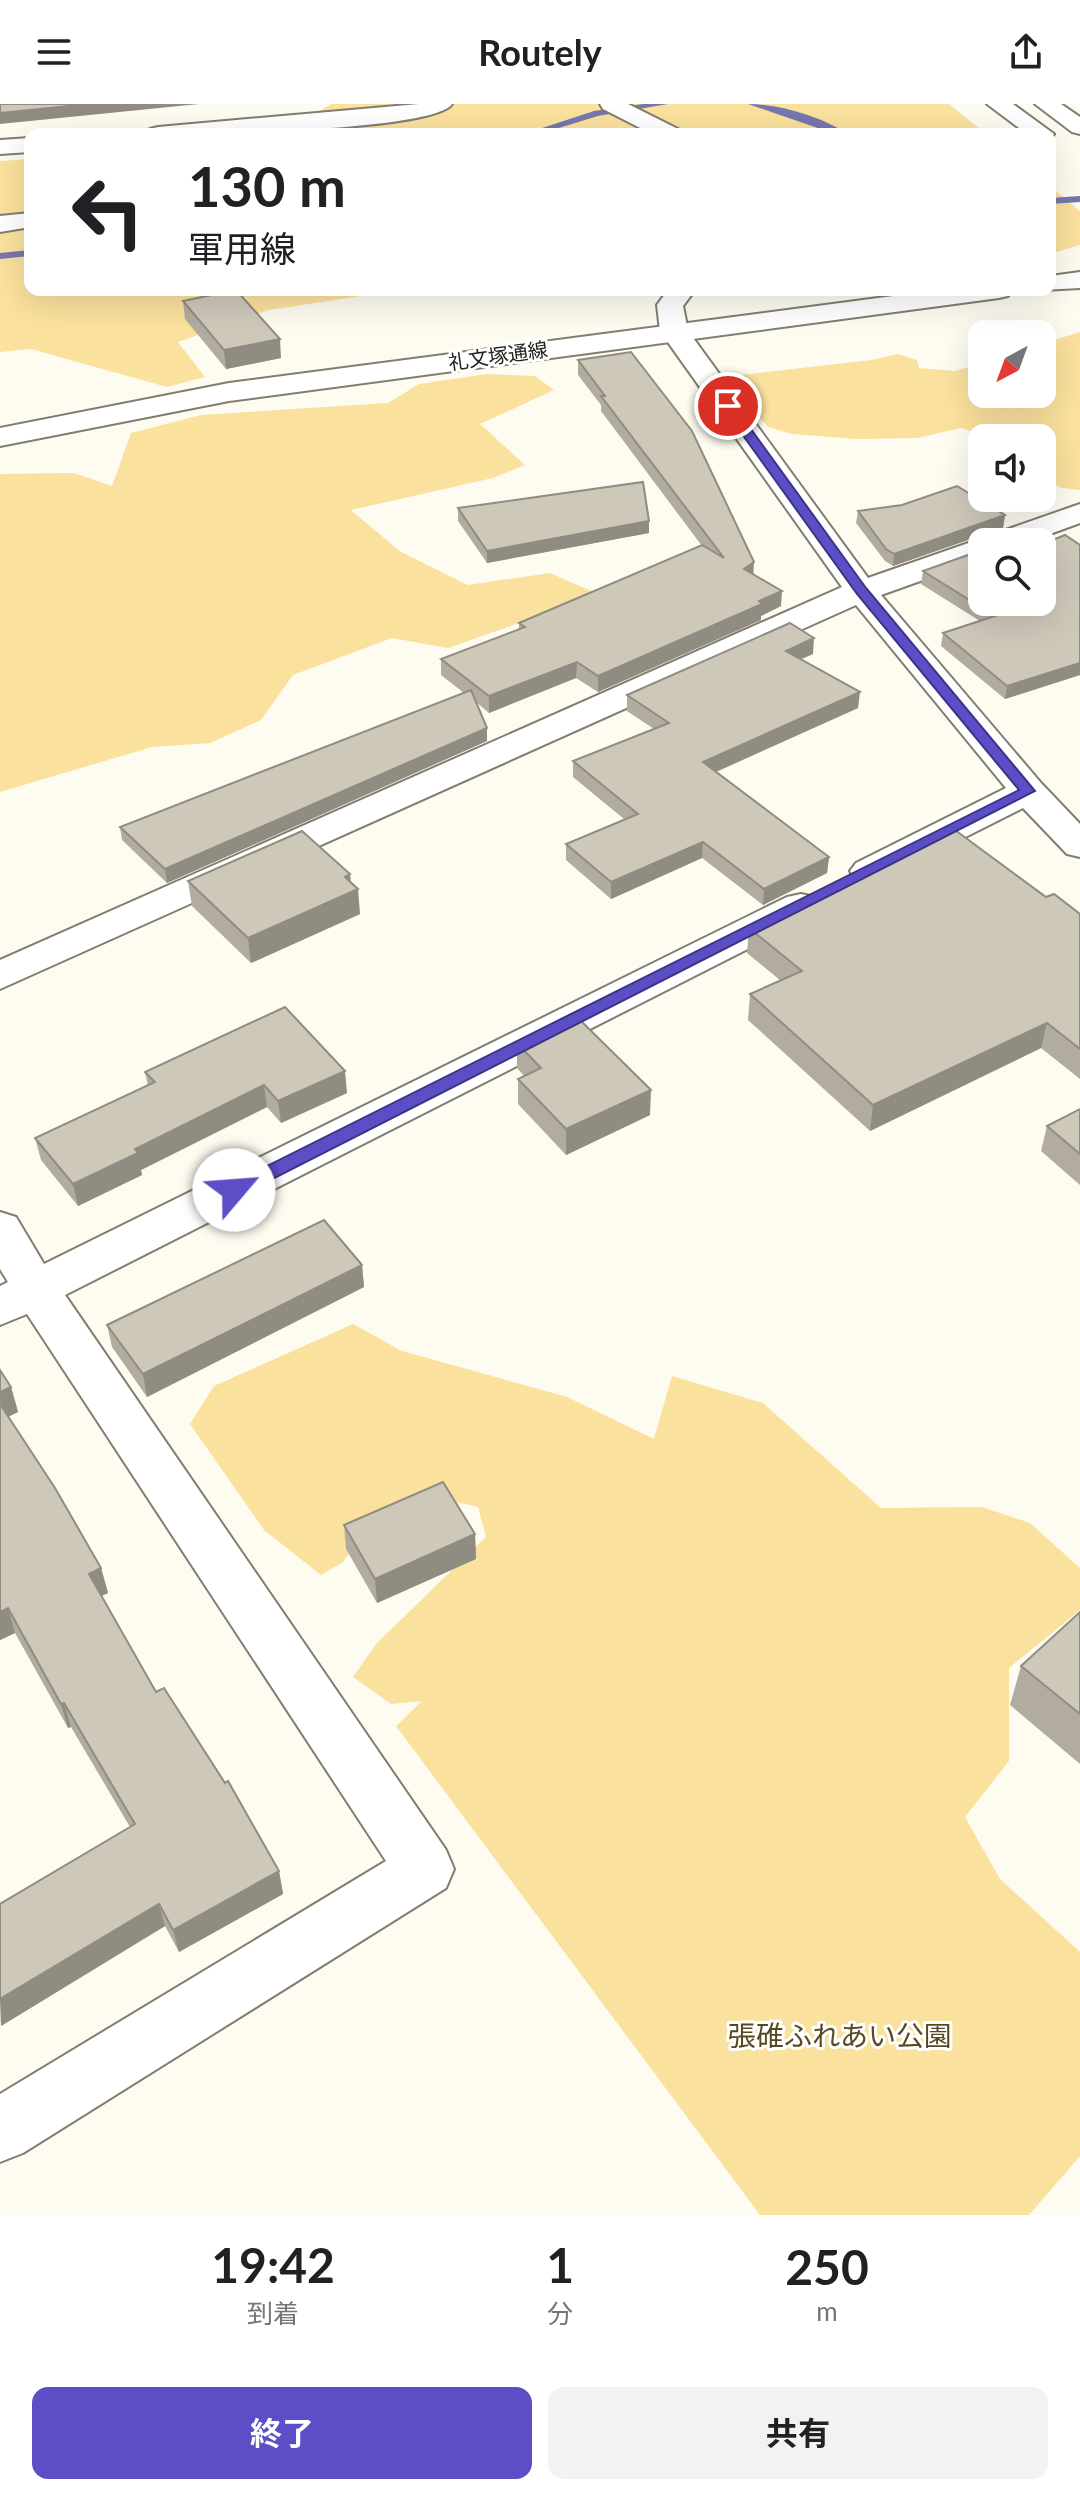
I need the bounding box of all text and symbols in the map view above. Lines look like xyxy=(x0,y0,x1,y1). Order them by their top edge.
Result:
icon: menu xyxy=(32,30,76,74)
text: Routely xyxy=(478,30,602,74)
icon: share xyxy=(1004,30,1048,74)
text: 130 m xyxy=(188,152,346,219)
icon: left xyxy=(56,160,160,264)
text: 軍用線 xyxy=(188,226,296,270)
north arrow xyxy=(968,320,1056,408)
map controls xyxy=(968,320,1056,616)
street label: 礼文塚通線 xyxy=(447,336,549,374)
pin xyxy=(694,372,762,440)
icon: arrive xyxy=(706,384,750,428)
button: sound xyxy=(968,424,1056,512)
button: search xyxy=(968,528,1056,616)
position arrow xyxy=(192,1148,276,1232)
park label: 張碓ふれあい公園 xyxy=(728,2018,952,2052)
text: 19:42 xyxy=(211,2236,335,2293)
text: 1 xyxy=(546,2236,574,2293)
text: 250 xyxy=(785,2238,869,2295)
text: m xyxy=(816,2295,838,2327)
text: 到着 xyxy=(247,2297,299,2329)
text: 分 xyxy=(547,2297,573,2329)
button: 終了 xyxy=(32,2387,532,2479)
button: 共有 xyxy=(548,2387,1048,2479)

